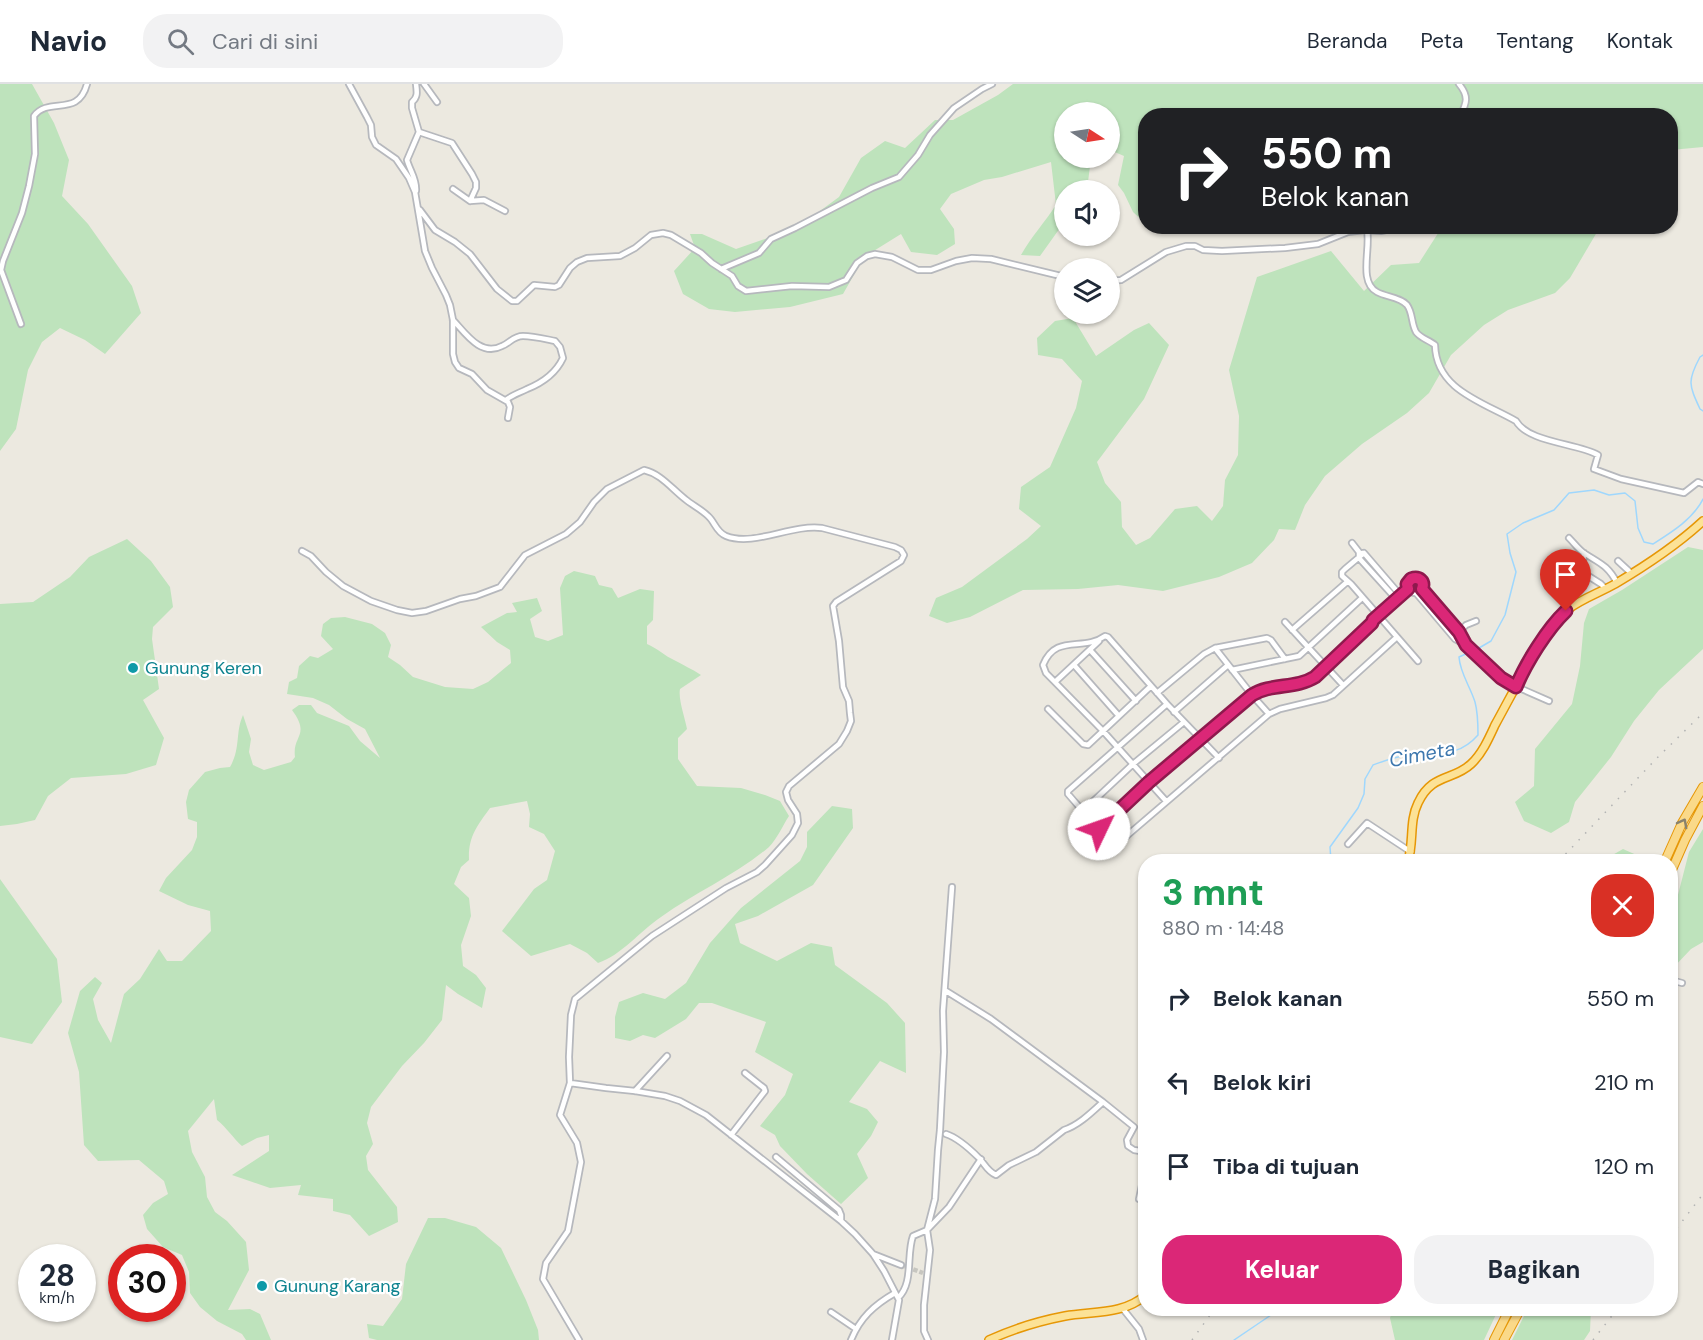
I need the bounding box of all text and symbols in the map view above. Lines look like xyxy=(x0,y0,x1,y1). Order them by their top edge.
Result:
search box xyxy=(143,14,563,68)
text: Navio xyxy=(30,23,107,60)
icon: search xyxy=(164,25,197,58)
text: Cari di sini xyxy=(212,27,318,56)
text: Beranda xyxy=(1307,27,1388,55)
text: Peta xyxy=(1421,27,1463,55)
text: Tentang xyxy=(1496,27,1574,55)
text: Kontak xyxy=(1607,27,1673,55)
north arrow xyxy=(1054,102,1120,168)
map controls xyxy=(1054,102,1120,324)
text: 550 m xyxy=(1261,126,1392,181)
icon: right xyxy=(1162,132,1240,210)
text: Belok kanan xyxy=(1261,179,1409,214)
button: sound xyxy=(1054,180,1120,246)
button: layers xyxy=(1054,258,1120,324)
pin xyxy=(1540,549,1591,611)
icon: arrive xyxy=(1549,558,1582,591)
place label: Gunung Keren xyxy=(145,656,262,680)
marker: Gunung Keren xyxy=(126,661,140,675)
water label: Cimeta xyxy=(1387,735,1457,773)
position arrow xyxy=(1067,797,1131,861)
one-way arrow xyxy=(1675,819,1687,830)
text: 3 mnt xyxy=(1162,869,1264,916)
button: close xyxy=(1591,874,1654,937)
text: 880 m · 14:48 xyxy=(1162,915,1284,941)
icon: right xyxy=(1162,982,1195,1015)
text: Belok kanan xyxy=(1213,984,1343,1013)
text: 550 m xyxy=(1587,984,1654,1013)
icon: left xyxy=(1162,1066,1195,1099)
text: Belok kiri xyxy=(1213,1068,1311,1097)
text: 210 m xyxy=(1594,1068,1654,1097)
icon: arrive xyxy=(1162,1150,1195,1183)
text: Tiba di tujuan xyxy=(1213,1152,1359,1181)
text: 120 m xyxy=(1594,1152,1654,1181)
button: Keluar xyxy=(1162,1235,1402,1304)
button: Bagikan xyxy=(1414,1235,1654,1304)
speed limit sign: 30 xyxy=(108,1244,186,1322)
text: 28 xyxy=(39,1256,75,1295)
place label: Gunung Karang xyxy=(274,1274,401,1298)
marker: Gunung Karang xyxy=(255,1279,269,1293)
text: km/h xyxy=(39,1288,75,1308)

